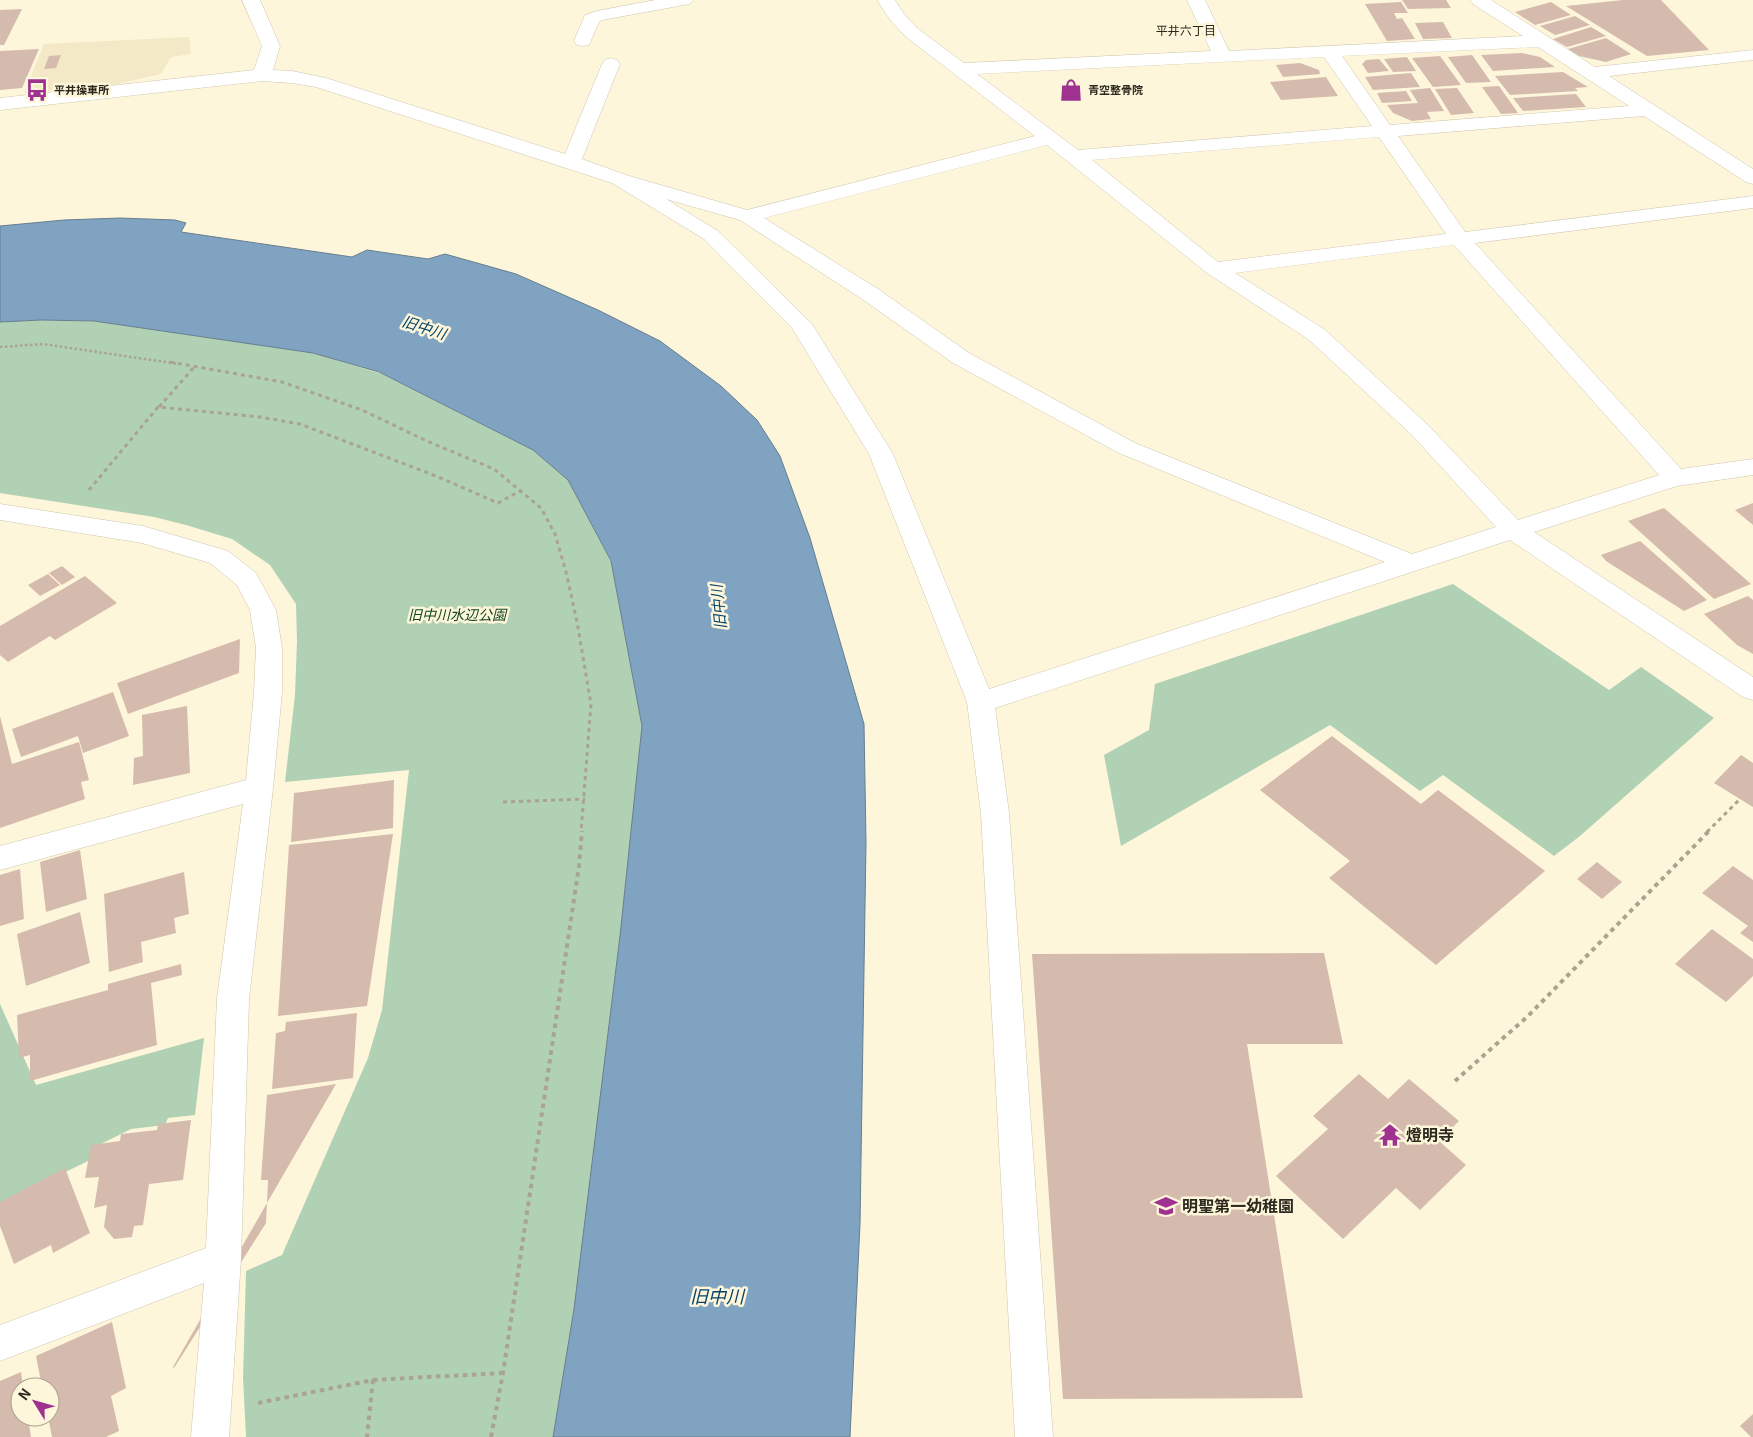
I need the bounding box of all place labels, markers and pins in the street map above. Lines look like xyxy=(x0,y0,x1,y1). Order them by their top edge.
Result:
bus stop icon: 平井操車所 xyxy=(24,77,50,103)
shop icon: 青空整骨院 xyxy=(1058,77,1084,103)
place label: 平井操車所 xyxy=(54,81,109,97)
place label: 青空整骨院 xyxy=(1088,81,1143,97)
temple icon: 燈明寺 xyxy=(1377,1122,1403,1148)
place label: 燈明寺 xyxy=(1406,1122,1454,1146)
school or university icon: 明聖第一幼稚園 xyxy=(1153,1193,1179,1219)
place label: 明聖第一幼稚園 xyxy=(1182,1193,1294,1217)

